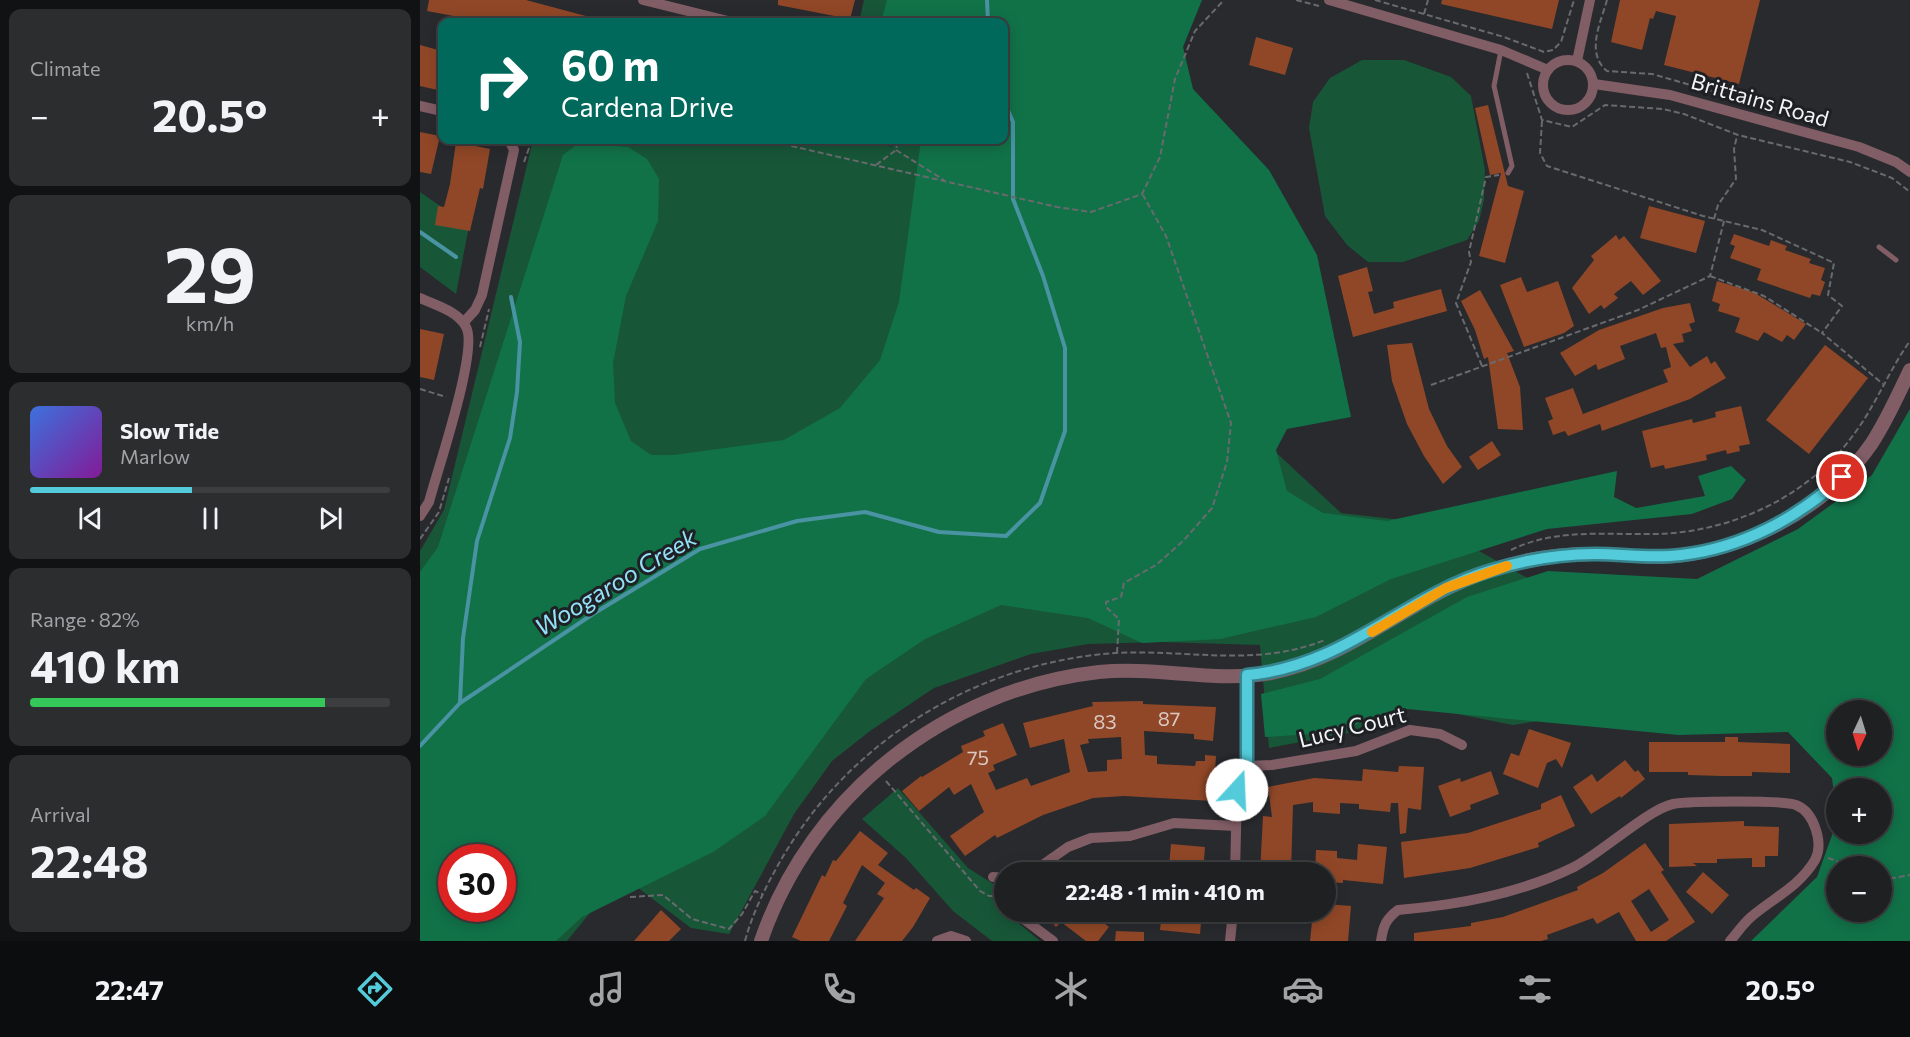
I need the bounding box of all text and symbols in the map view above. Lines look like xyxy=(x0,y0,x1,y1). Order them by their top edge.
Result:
text: 60 m xyxy=(561,38,660,90)
icon: right xyxy=(462,42,540,120)
text: Climate xyxy=(30,56,100,80)
street label: Brittains Road xyxy=(1688,67,1832,132)
text: 20.5° xyxy=(152,86,267,141)
text: Cardena Drive xyxy=(561,90,734,123)
text: − xyxy=(30,94,49,135)
text: + xyxy=(371,94,390,135)
text: 29 xyxy=(164,224,256,319)
text: km/h xyxy=(186,311,234,335)
text: Slow Tide xyxy=(120,417,219,444)
text: Marlow xyxy=(120,444,190,468)
pin xyxy=(1816,451,1867,502)
icon: arrive xyxy=(1825,460,1858,493)
icon: previous xyxy=(74,502,107,535)
icon: pause xyxy=(194,502,227,535)
icon: next xyxy=(314,502,347,535)
water label: Woogaroo Creek xyxy=(529,522,702,641)
text: Range · 82% xyxy=(30,607,140,631)
text: 410 km xyxy=(30,637,180,692)
street label: Lucy Court xyxy=(1295,700,1408,753)
north arrow xyxy=(1826,700,1892,766)
map controls xyxy=(1826,700,1892,922)
house number: 87 xyxy=(1158,706,1180,730)
house number: 83 xyxy=(1093,709,1117,733)
house number: 75 xyxy=(967,745,989,769)
position arrow xyxy=(1205,758,1269,822)
button: + xyxy=(1826,778,1892,844)
text: Arrival xyxy=(30,802,91,826)
text: 22:48 xyxy=(30,832,149,887)
speed limit sign: 30 xyxy=(438,844,516,922)
button: − xyxy=(1826,856,1892,922)
text: 22:48 · 1 min · 410 m xyxy=(1065,878,1265,905)
icon: directions xyxy=(354,968,396,1010)
icon: music xyxy=(586,968,628,1010)
icon: phone xyxy=(818,968,860,1010)
icon: climate xyxy=(1050,968,1092,1010)
icon: car xyxy=(1282,968,1324,1010)
icon: filters xyxy=(1514,968,1556,1010)
text: 22:47 xyxy=(95,973,164,1006)
text: 20.5° xyxy=(1746,973,1815,1006)

